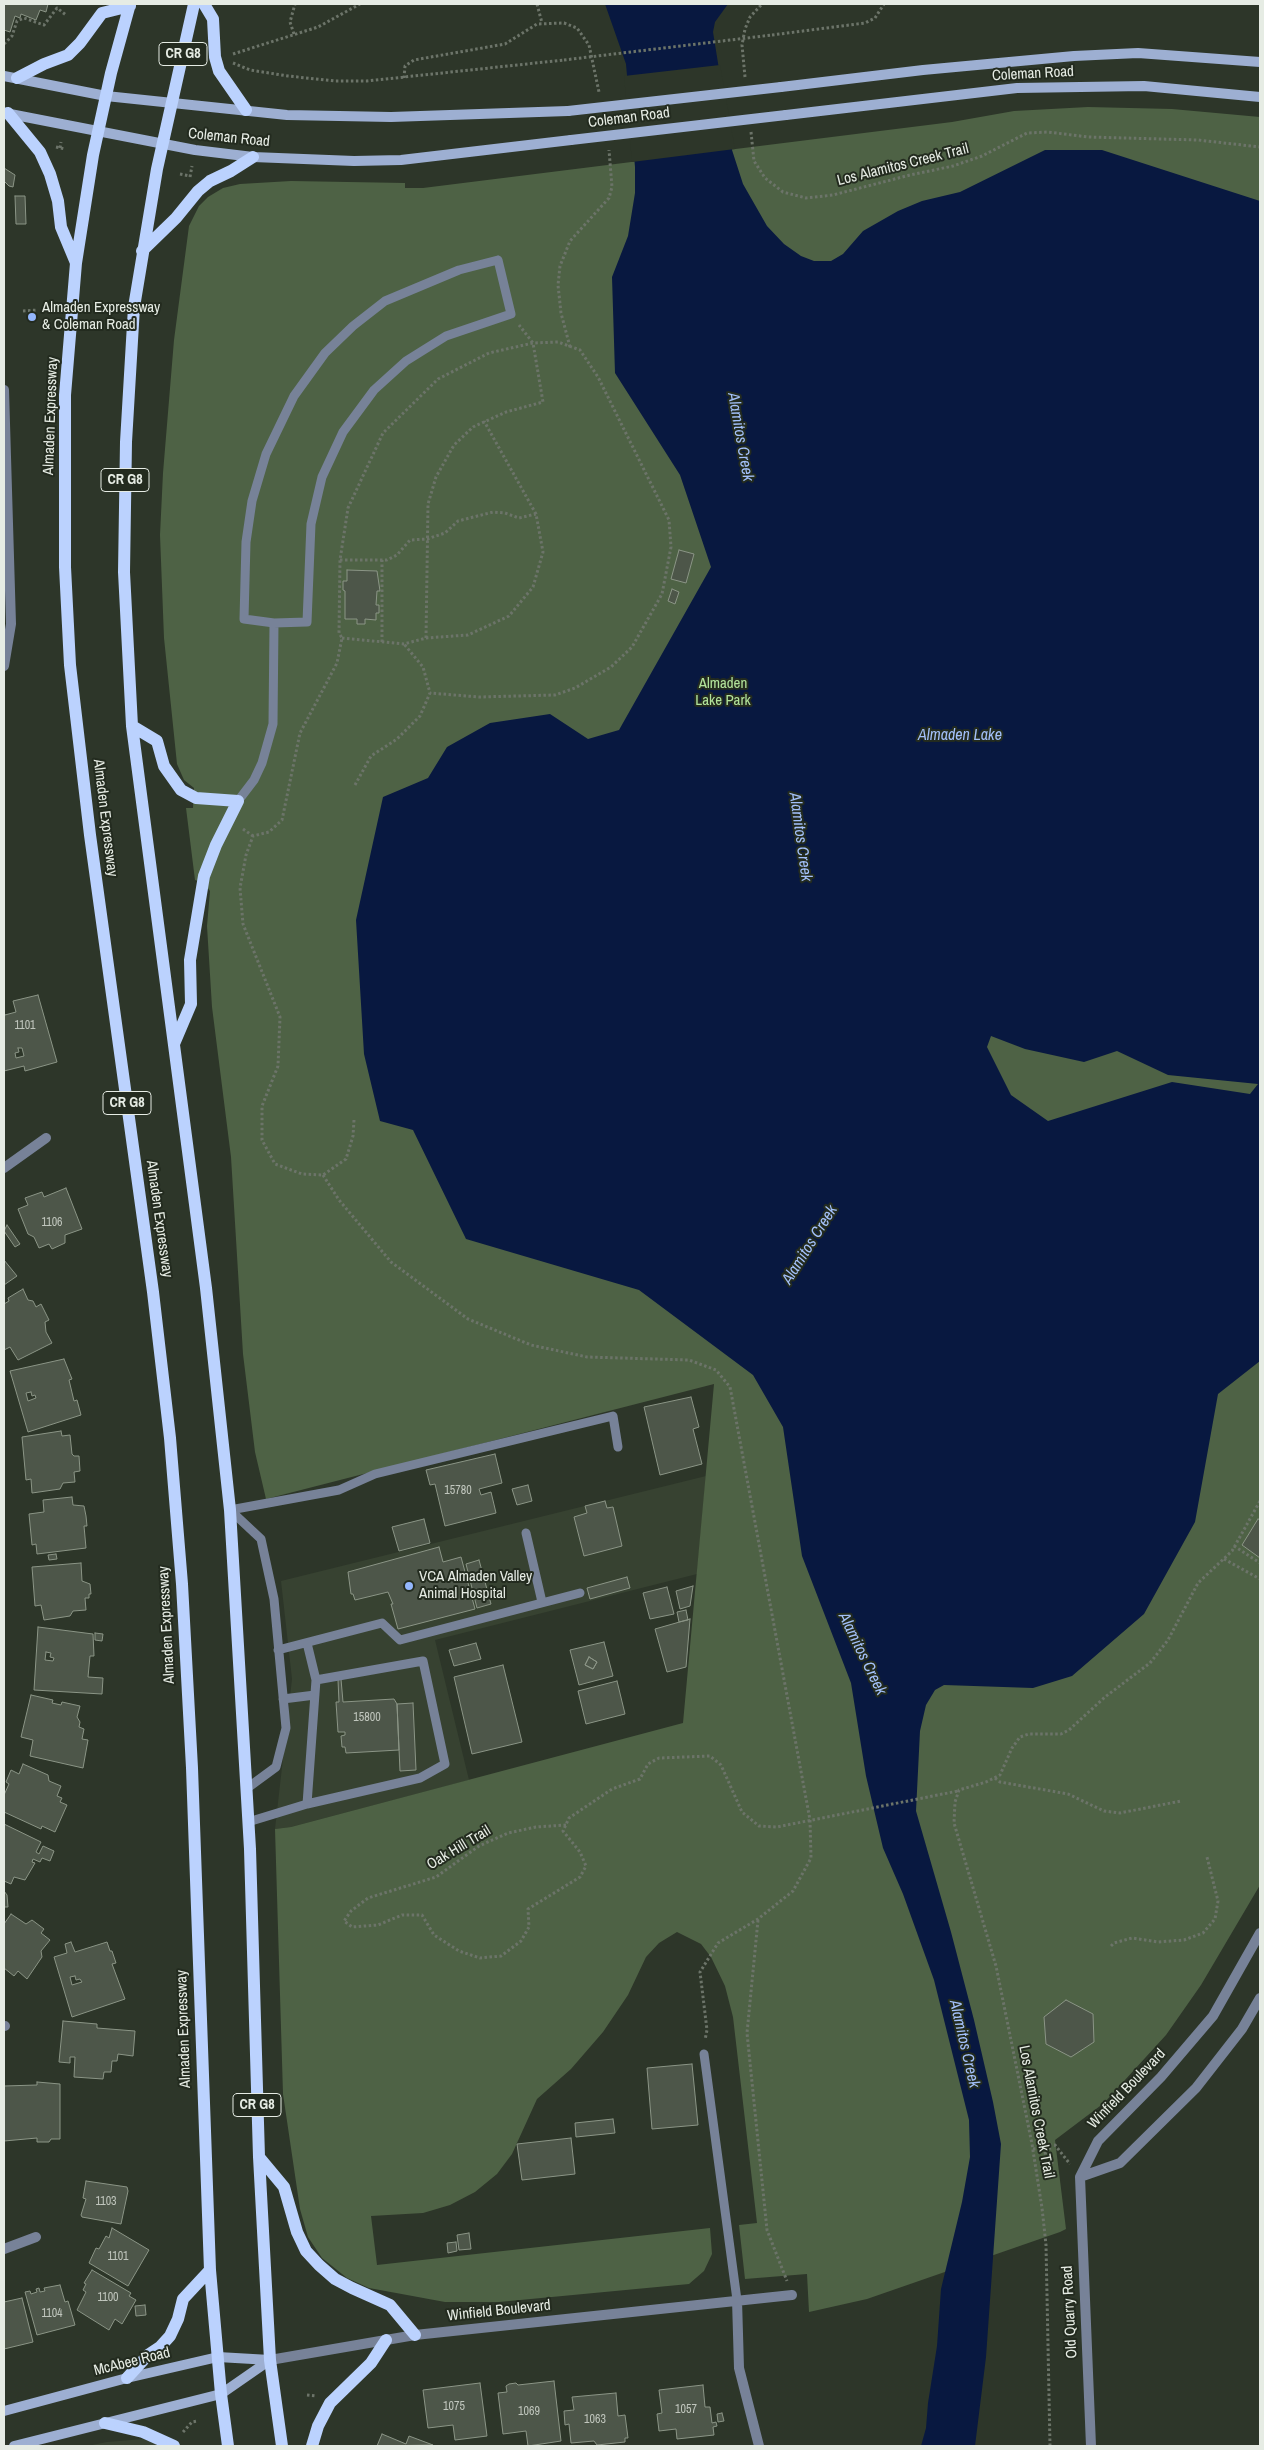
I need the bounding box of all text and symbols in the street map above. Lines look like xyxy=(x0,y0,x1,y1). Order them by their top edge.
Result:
road number: CR G8 xyxy=(159,42,207,66)
street label: Coleman Road xyxy=(992,63,1074,85)
street label: Coleman Road xyxy=(587,104,671,132)
street label: Coleman Road xyxy=(187,125,271,151)
street label: Los Alamitos Creek Trail xyxy=(835,140,971,190)
place label: Almaden Expressway & Coleman Road xyxy=(42,299,160,334)
marker: Almaden Expressway & Coleman Road xyxy=(26,311,38,323)
street label: Almaden Expressway xyxy=(40,357,62,475)
water label: Alamitos Creek xyxy=(723,391,757,483)
road number: CR G8 xyxy=(101,468,149,492)
park label: Almaden Lake Park xyxy=(695,675,751,710)
water label: Almaden Lake xyxy=(918,726,1002,746)
street label: Almaden Expressway xyxy=(89,758,121,878)
water label: Alamitos Creek xyxy=(784,791,816,883)
house number: 1101 xyxy=(14,1019,36,1033)
road number: CR G8 xyxy=(103,1092,151,1114)
street label: Almaden Expressway xyxy=(142,1159,176,1279)
water label: Alamitos Creek xyxy=(778,1202,842,1288)
house number: 1106 xyxy=(41,1216,63,1230)
house number: 15780 xyxy=(444,1484,472,1498)
street label: Almaden Expressway xyxy=(155,1565,179,1685)
place label: VCA Almaden Valley Animal Hospital xyxy=(419,1568,532,1603)
marker: VCA Almaden Valley Animal Hospital xyxy=(403,1580,415,1592)
water label: Alamitos Creek xyxy=(834,1609,890,1699)
house number: 15800 xyxy=(353,1711,381,1725)
street label: Oak Hill Trail xyxy=(424,1822,494,1874)
street label: Almaden Expressway xyxy=(173,1970,195,2088)
water label: Alamitos Creek xyxy=(945,1998,983,2090)
street label: Los Alamitos Creek Trail xyxy=(1014,2044,1058,2180)
street label: Winfield Boulevard xyxy=(1084,2045,1170,2133)
road number: CR G8 xyxy=(233,2094,281,2116)
house number: 1103 xyxy=(95,2195,117,2209)
house number: 1101 xyxy=(107,2250,129,2264)
street label: Old Quarry Road xyxy=(1059,2265,1081,2359)
house number: 1100 xyxy=(97,2291,119,2305)
street label: Winfield Boulevard xyxy=(446,2297,552,2325)
house number: 1104 xyxy=(41,2307,63,2321)
street label: McAbee Road xyxy=(92,2344,172,2380)
house number: 1075 xyxy=(443,2400,465,2414)
house number: 1057 xyxy=(675,2403,697,2417)
house number: 1069 xyxy=(518,2405,540,2419)
house number: 1063 xyxy=(584,2413,606,2427)

